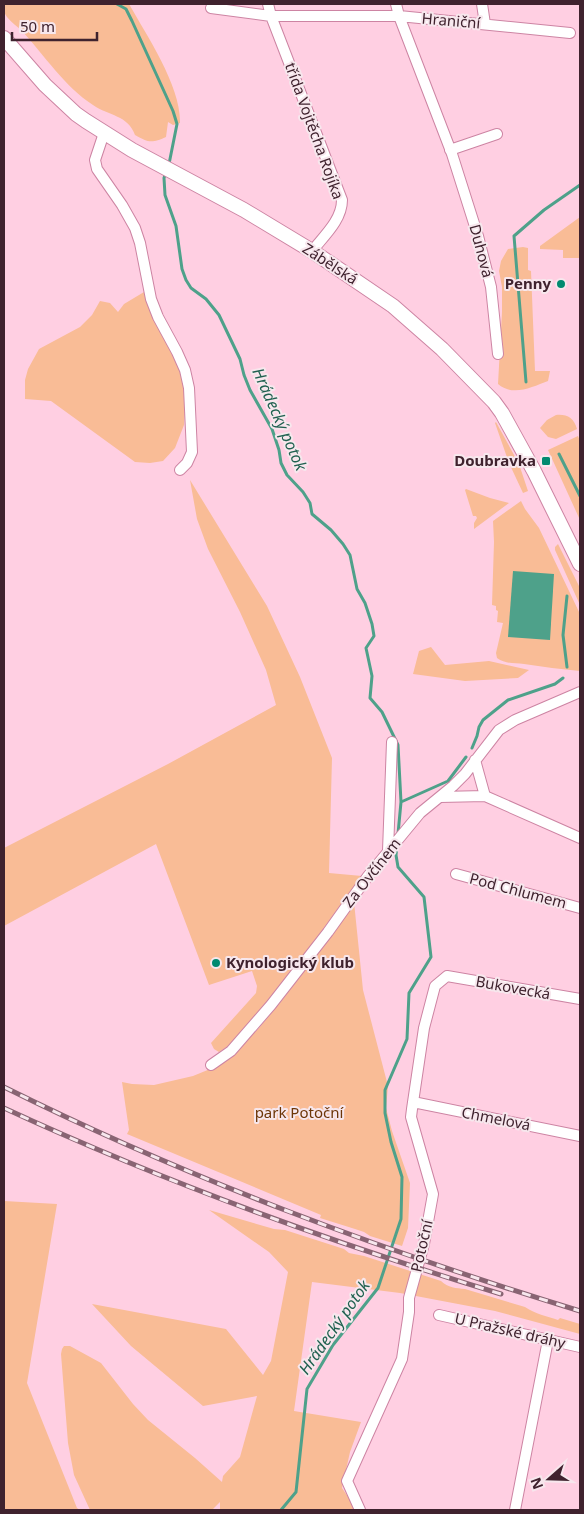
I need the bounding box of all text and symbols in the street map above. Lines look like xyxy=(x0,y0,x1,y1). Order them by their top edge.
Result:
street label: Hraniční xyxy=(421,7,482,33)
scale bar xyxy=(12,10,98,42)
text: 50 m xyxy=(20,16,55,36)
street label: třída Vojtěcha Rojíka xyxy=(281,60,349,202)
street label: Duhová xyxy=(465,222,499,280)
street label: Zábělská xyxy=(299,238,362,288)
place label: Penny xyxy=(505,273,551,293)
marker: Penny xyxy=(555,278,567,290)
water label: Hrádecký potok xyxy=(247,364,313,475)
place label: Doubravka xyxy=(454,450,536,470)
marker: Doubravka xyxy=(540,455,552,467)
street label: Za Ovčínem xyxy=(338,834,405,911)
street label: Pod Chlumem xyxy=(468,867,569,913)
place label: Kynologický klub xyxy=(226,952,354,972)
marker: Kynologický klub xyxy=(210,957,222,969)
street label: Bukovecká xyxy=(474,971,552,1003)
park label: park Potoční xyxy=(255,1102,344,1122)
street label: Chmelová xyxy=(460,1102,532,1135)
street label: Potoční xyxy=(405,1217,437,1274)
water label: Hrádecký potok xyxy=(293,1275,375,1379)
street label: U Pražské dráhy xyxy=(453,1308,568,1353)
north arrow xyxy=(524,1454,574,1504)
text: N xyxy=(525,1475,547,1492)

